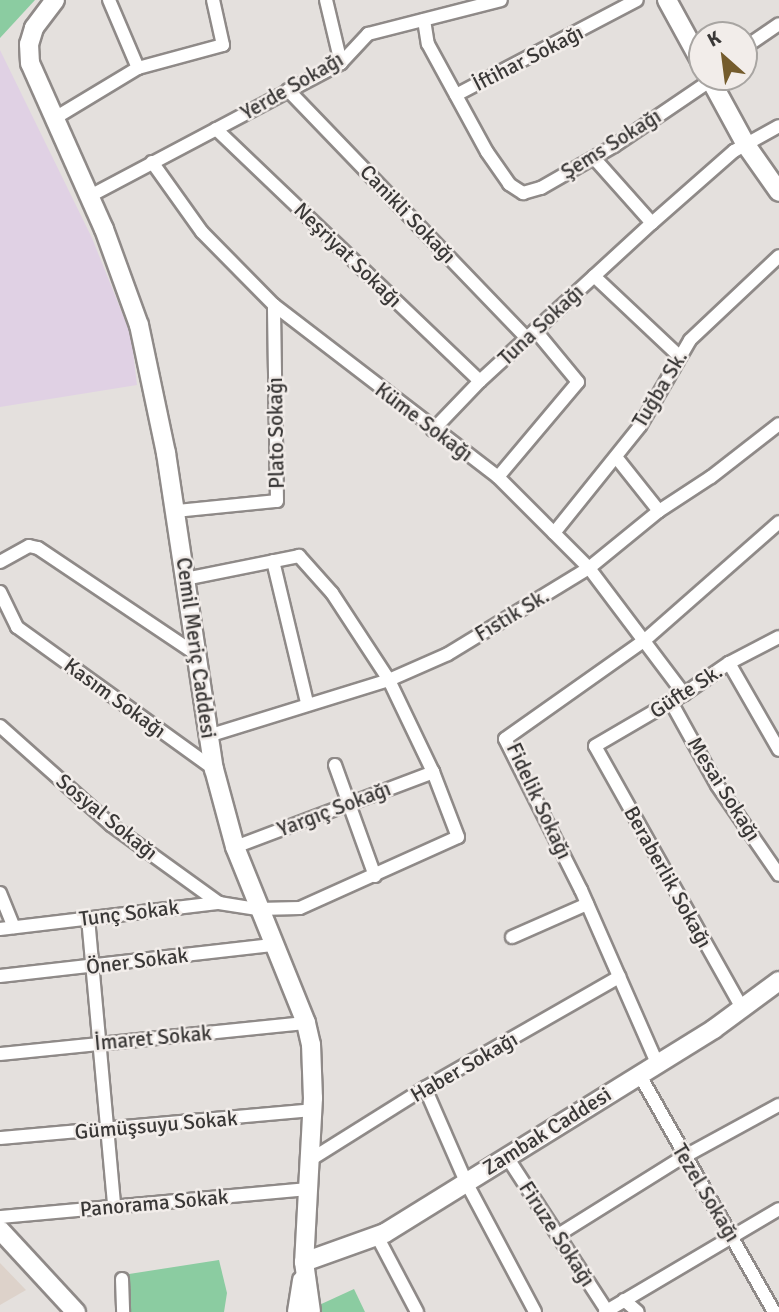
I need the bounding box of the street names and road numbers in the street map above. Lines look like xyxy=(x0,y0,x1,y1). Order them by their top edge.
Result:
street label: İftihar Sokağı xyxy=(469,19,587,97)
street label: Yerde Sokağı xyxy=(236,47,348,125)
street label: Şems Sokağı xyxy=(556,103,666,185)
street label: Canikli Sokağı xyxy=(355,159,461,269)
street label: Neşriyat Sokağı xyxy=(289,197,407,313)
street label: Tuna Sokağı xyxy=(493,279,589,371)
street label: Tuğba Sk. xyxy=(627,346,693,432)
street label: Plato Sokağı xyxy=(262,377,290,489)
street label: Küme Sokağı xyxy=(370,377,478,467)
street label: Cemil Meriç Caddesi xyxy=(171,556,221,740)
street label: Fıstık Sk. xyxy=(470,583,554,647)
street label: Kasım Sokağı xyxy=(59,653,171,743)
street label: Güfte Sk. xyxy=(645,658,727,724)
street label: Mesai Sokağı xyxy=(682,732,766,846)
street label: Fidelik Sokağı xyxy=(501,739,577,863)
street label: Sosyal Sokağı xyxy=(51,768,163,866)
street label: Yargıç Sokağı xyxy=(274,776,394,842)
street label: Beraberlik Sokağı xyxy=(619,802,717,952)
street label: Tunç Sokak xyxy=(78,894,180,932)
street label: Öner Sokak xyxy=(85,942,189,980)
street label: İmaret Sokak xyxy=(93,1020,213,1056)
street label: Haber Sokağı xyxy=(406,1026,522,1108)
street label: Zambak Caddesi xyxy=(478,1081,616,1181)
street label: Gümüşsuyu Sokak xyxy=(74,1105,238,1145)
street label: Tezel Sokağı xyxy=(667,1139,745,1247)
street label: Firuze Sokağı xyxy=(514,1177,600,1291)
street label: Panorama Sokak xyxy=(79,1184,229,1222)

